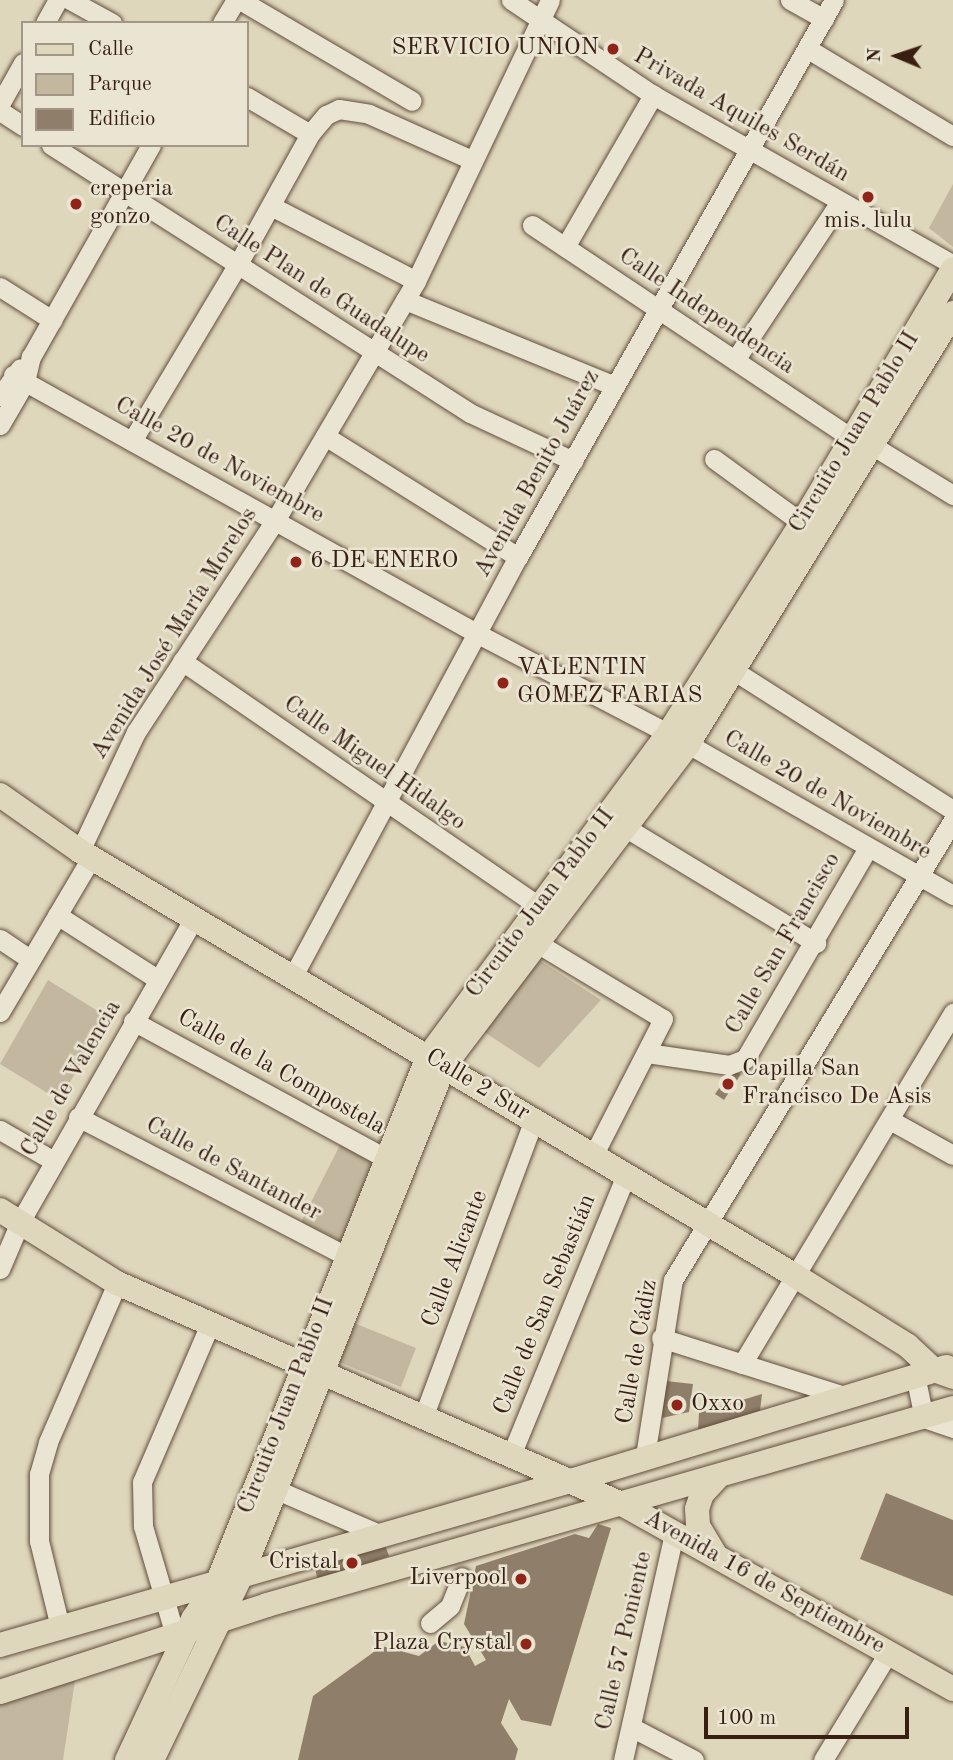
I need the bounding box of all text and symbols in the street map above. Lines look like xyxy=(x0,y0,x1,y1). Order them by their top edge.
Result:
legend xyxy=(21,21,248,147)
north arrow xyxy=(862,21,932,91)
place label: SERVICIO UNION xyxy=(391,35,599,63)
text: Calle xyxy=(88,39,133,60)
marker: SERVICIO UNION xyxy=(605,41,621,57)
street label: Privada Aquiles Serdán xyxy=(628,42,854,190)
text: N xyxy=(866,48,885,63)
text: Parque xyxy=(88,74,152,95)
text: Edificio xyxy=(88,109,156,130)
place label: creperia gonzo xyxy=(90,176,173,232)
marker: mis. lulu xyxy=(860,189,876,205)
marker: creperia gonzo xyxy=(68,196,84,212)
place label: mis. lulu xyxy=(824,208,912,236)
street label: Calle Plan de Guadalupe xyxy=(207,209,435,371)
street label: Calle Independencia xyxy=(612,242,800,382)
street label: Circuito Juan Pablo II xyxy=(783,327,927,539)
street label: Avenida Benito Juárez xyxy=(469,365,607,583)
street label: Calle 20 de Noviembre xyxy=(109,391,329,531)
street label: Avenida José María Morelos xyxy=(86,503,264,765)
place label: 6 DE ENERO xyxy=(310,548,458,576)
marker: 6 DE ENERO xyxy=(288,554,304,570)
place label: VALENTIN GOMEZ FARIAS xyxy=(517,655,702,711)
marker: VALENTIN GOMEZ FARIAS xyxy=(495,675,511,691)
street label: Calle Miguel Hidalgo xyxy=(277,690,471,838)
street label: Calle 20 de Noviembre xyxy=(718,725,936,867)
street label: Circuito Juan Pablo II xyxy=(460,804,622,1004)
street label: Calle San Francisco xyxy=(720,848,848,1040)
street label: Calle de Valencia xyxy=(15,995,129,1163)
street label: Calle de la Compostela xyxy=(172,1004,390,1142)
street label: Calle 2 Sur xyxy=(420,1044,534,1128)
place label: Capilla San Francisco De Asis xyxy=(742,1056,931,1112)
marker: Capilla San Francisco De Asis xyxy=(720,1076,736,1092)
street label: Calle de Santander xyxy=(140,1111,326,1229)
street label: Calle Alicante xyxy=(417,1186,495,1332)
street label: Calle de San Sebastián xyxy=(489,1190,603,1420)
street label: Calle de Cádiz xyxy=(611,1277,665,1427)
street label: Circuito Juan Pablo II xyxy=(232,1294,342,1518)
place label: Oxxo xyxy=(691,1391,744,1419)
marker: Oxxo xyxy=(669,1397,685,1413)
street label: Avenida 16 de Septiembre xyxy=(638,1505,890,1661)
place label: Cristal xyxy=(268,1549,338,1577)
street label: Calle 57 Poniente xyxy=(590,1549,660,1733)
marker: Cristal xyxy=(344,1555,360,1571)
place label: Liverpool xyxy=(409,1565,507,1593)
marker: Liverpool xyxy=(513,1571,529,1587)
place label: Plaza Crystal xyxy=(372,1630,512,1658)
marker: Plaza Crystal xyxy=(518,1636,534,1652)
scale bar xyxy=(708,1694,913,1738)
text: 100 m xyxy=(717,1708,776,1729)

